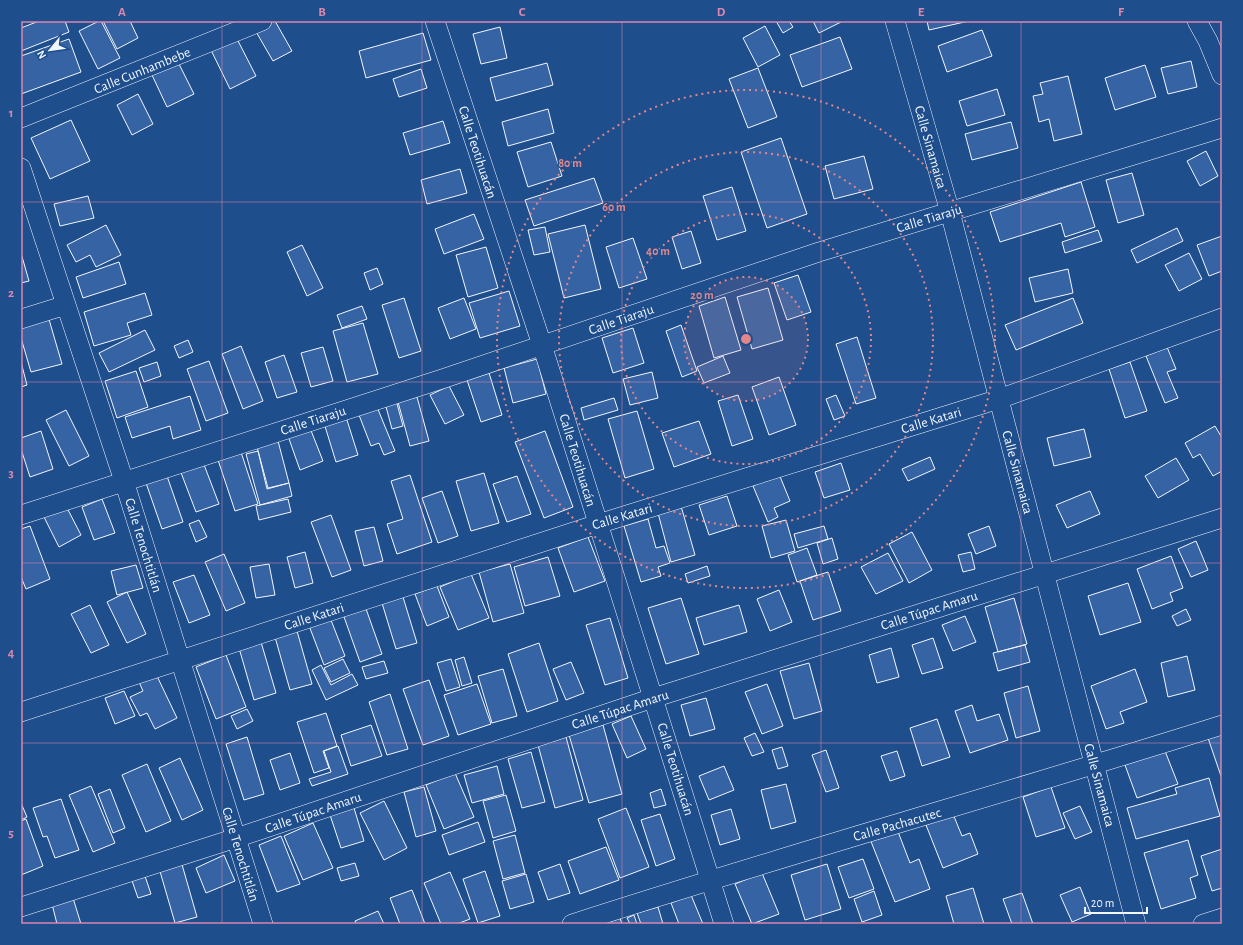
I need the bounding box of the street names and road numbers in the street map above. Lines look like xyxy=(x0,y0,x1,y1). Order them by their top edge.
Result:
street label: Calle Cunhambebe xyxy=(92,45,193,97)
street label: Calle Teotihuacán xyxy=(456,104,499,200)
street label: Calle Sinamaica xyxy=(911,104,949,191)
street label: Calle Tiaraju xyxy=(895,202,964,236)
street label: Calle Tiaraju xyxy=(587,302,656,338)
street label: Calle Tiaraju xyxy=(279,404,348,438)
street label: Calle Katari xyxy=(900,405,963,437)
street label: Calle Teotihuacán xyxy=(556,412,598,508)
street label: Calle Sinamaica xyxy=(999,429,1035,516)
street label: Calle Tenochtitlán xyxy=(122,496,164,594)
street label: Calle Katari xyxy=(591,501,654,533)
street label: Calle Túpac Amaru xyxy=(879,589,979,633)
street label: Calle Katari xyxy=(283,601,346,633)
street label: Calle Túpac Amaru xyxy=(570,688,670,732)
street label: Calle Teotihuacán xyxy=(654,721,696,817)
street label: Calle Sinamaica xyxy=(1081,742,1117,829)
street label: Calle Túpac Amaru xyxy=(263,790,363,836)
street label: Calle Tenochtitlán xyxy=(219,805,261,903)
street label: Calle Pachacutec xyxy=(852,806,943,844)

